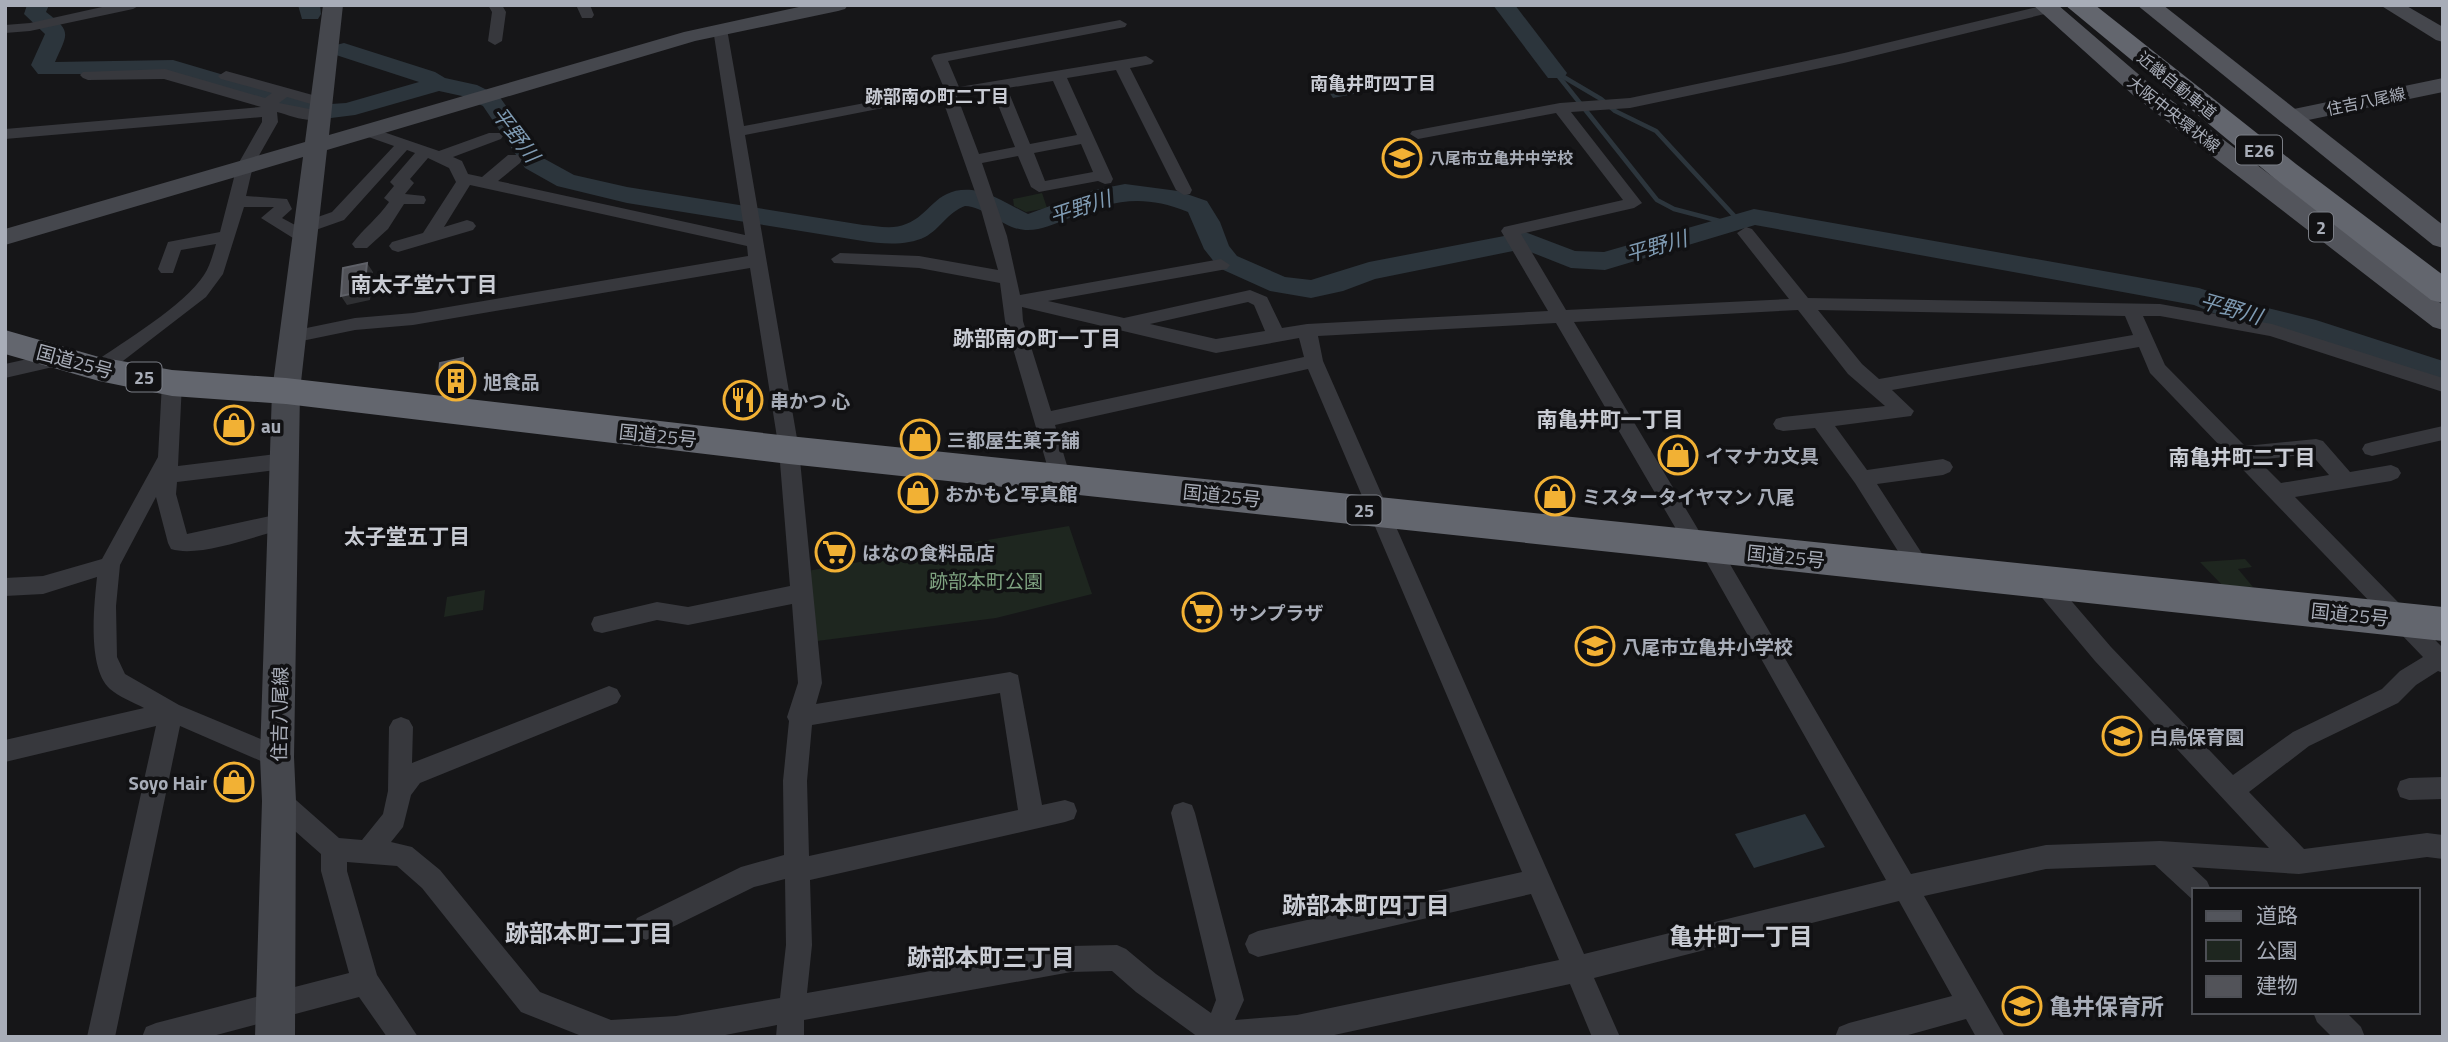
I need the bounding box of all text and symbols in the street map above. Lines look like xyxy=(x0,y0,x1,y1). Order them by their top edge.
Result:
street label: 近畿自動車道 xyxy=(2132,45,2222,125)
district label: 南亀井町四丁目 xyxy=(1310,70,1436,97)
street label: 大阪中央環状線 xyxy=(2122,70,2226,158)
street label: 住吉八尾線 xyxy=(2324,81,2408,121)
district label: 跡部南の町二丁目 xyxy=(865,83,1009,110)
water label: 平野川 xyxy=(484,99,549,170)
road number: E26 xyxy=(2236,135,2282,164)
school or university icon: 八尾市立亀井中学校 xyxy=(1381,137,1423,179)
place label: 八尾市立亀井中学校 xyxy=(1429,146,1573,170)
water label: 平野川 xyxy=(1045,181,1117,232)
road number: 2 xyxy=(2309,212,2333,242)
water label: 平野川 xyxy=(1621,221,1693,270)
district label: 南太子堂六丁目 xyxy=(351,268,498,300)
water label: 平野川 xyxy=(2196,284,2268,333)
district label: 跡部南の町一丁目 xyxy=(953,322,1121,354)
street label: 国道25号 xyxy=(33,337,117,385)
building icon: 旭食品 xyxy=(435,360,477,402)
road number: 25 xyxy=(127,362,162,391)
place label: 旭食品 xyxy=(483,367,540,396)
restaurant icon: 串かつ 心 xyxy=(722,379,764,421)
place label: 串かつ 心 xyxy=(770,386,850,415)
district label: 南亀井町一丁目 xyxy=(1537,403,1684,435)
shop icon: au xyxy=(213,404,255,446)
place label: au xyxy=(261,411,281,440)
street label: 国道25号 xyxy=(618,416,698,454)
shop icon: 三都屋生菓子舗 xyxy=(899,418,941,460)
place label: 三都屋生菓子舗 xyxy=(947,425,1080,454)
shop icon: イマナカ文具 xyxy=(1657,434,1699,476)
place label: イマナカ文具 xyxy=(1705,441,1819,470)
district label: 南亀井町二丁目 xyxy=(2169,441,2316,473)
shop icon: おかもと写真館 xyxy=(897,472,939,514)
shop icon: ミスタータイヤマン 八尾 xyxy=(1534,475,1576,517)
street label: 国道25号 xyxy=(1182,476,1262,514)
place label: おかもと写真館 xyxy=(945,479,1078,508)
place label: ミスタータイヤマン 八尾 xyxy=(1582,482,1795,511)
road number: 25 xyxy=(1346,496,1382,524)
district label: 太子堂五丁目 xyxy=(344,520,470,552)
supermarket icon: はなの食料品店 xyxy=(814,531,856,573)
street label: 国道25号 xyxy=(1746,537,1826,575)
place label: はなの食料品店 xyxy=(862,538,995,567)
park label: 跡部本町公園 xyxy=(929,566,1043,595)
supermarket icon: サンプラザ xyxy=(1181,591,1223,633)
street label: 国道25号 xyxy=(2310,595,2390,633)
place label: サンプラザ xyxy=(1229,598,1323,627)
school or university icon: 八尾市立亀井小学校 xyxy=(1574,625,1616,667)
place label: 八尾市立亀井小学校 xyxy=(1622,632,1793,661)
street label: 住吉八尾線 xyxy=(264,666,294,762)
school or university icon: 白鳥保育園 xyxy=(2101,715,2143,757)
place label: 白鳥保育園 xyxy=(2149,722,2244,751)
shop icon: Soyo Hair xyxy=(213,761,255,803)
place label: Soyo Hair xyxy=(129,768,207,797)
district label: 跡部本町四丁目 xyxy=(1282,887,1450,923)
legend xyxy=(2192,888,2420,1014)
text: 道路 xyxy=(2256,899,2298,931)
district label: 跡部本町二丁目 xyxy=(505,915,673,951)
district label: 亀井町一丁目 xyxy=(1669,918,1813,954)
text: 公園 xyxy=(2256,934,2298,966)
district label: 跡部本町三丁目 xyxy=(907,939,1075,975)
text: 建物 xyxy=(2256,969,2298,1001)
school or university icon: 亀井保育所 xyxy=(2001,985,2043,1027)
place label: 亀井保育所 xyxy=(2049,989,2164,1024)

